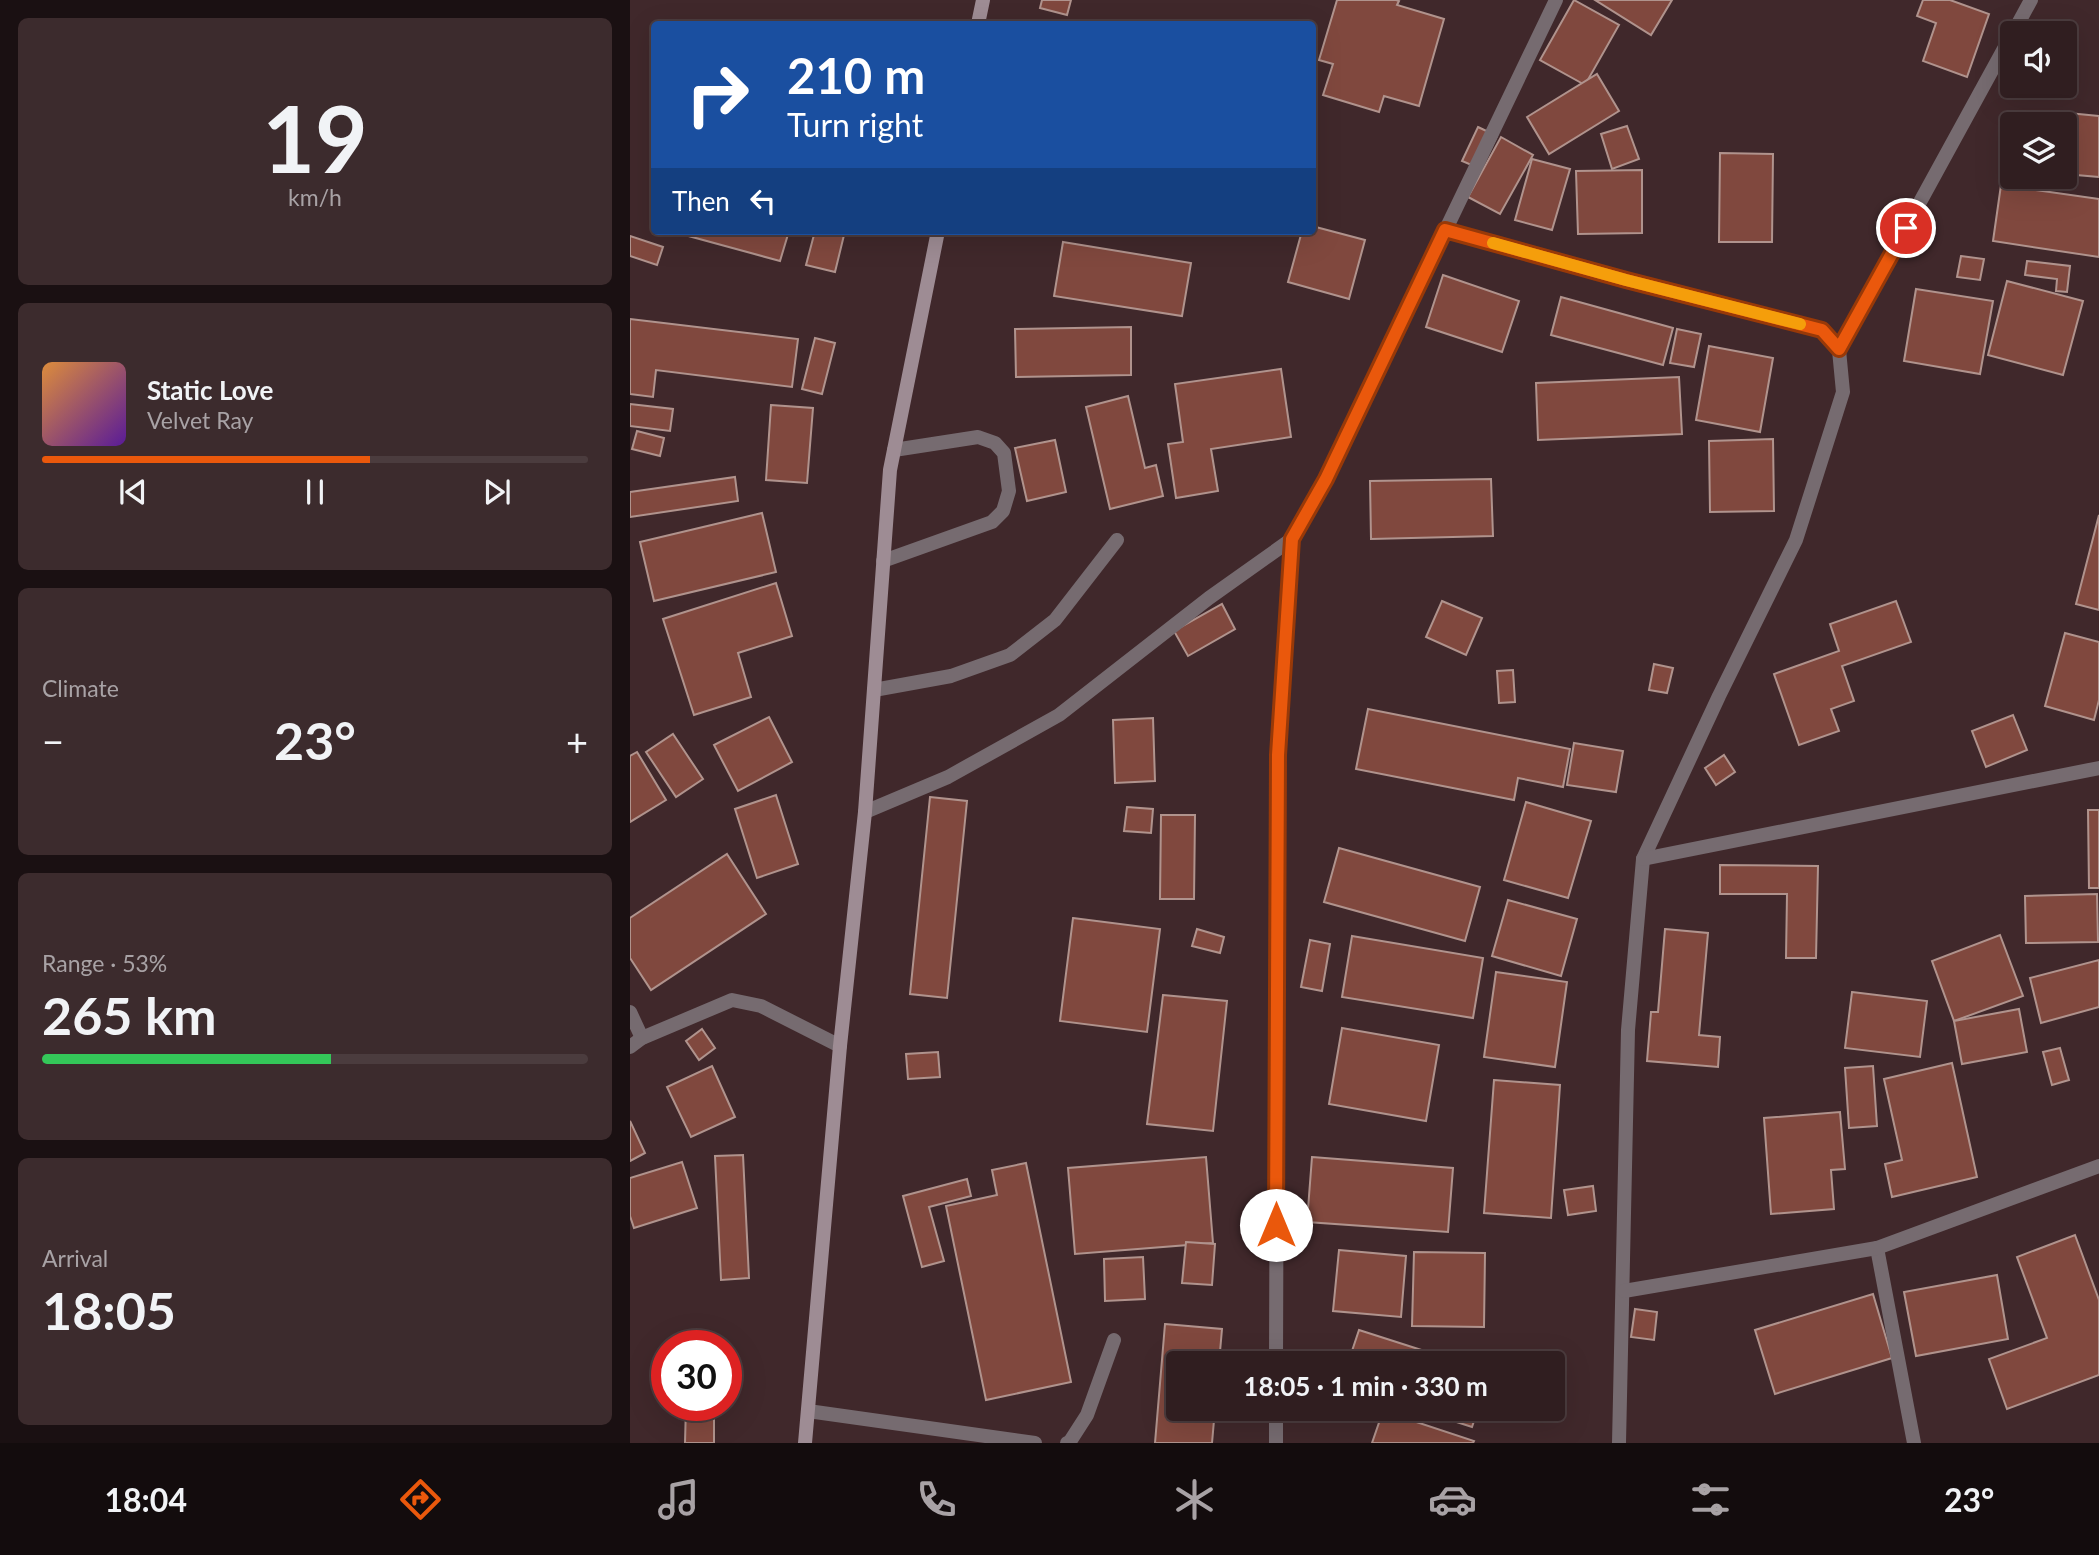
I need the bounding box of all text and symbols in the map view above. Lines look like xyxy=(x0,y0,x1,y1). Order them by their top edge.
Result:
map controls xyxy=(2000,21,2077,189)
button: sound xyxy=(2000,21,2077,98)
text: 210 m xyxy=(787,46,925,104)
icon: right xyxy=(672,49,763,140)
text: 19 xyxy=(262,83,368,192)
text: Turn right xyxy=(787,105,923,144)
button: layers xyxy=(2000,112,2077,189)
icon: left xyxy=(744,182,782,220)
text: km/h xyxy=(288,183,342,211)
text: Then xyxy=(672,185,730,217)
pin xyxy=(1876,198,1936,258)
icon: arrive xyxy=(1887,209,1925,247)
text: Static Love xyxy=(147,374,274,406)
text: Velvet Ray xyxy=(147,406,253,434)
icon: previous xyxy=(114,473,152,511)
icon: pause xyxy=(296,473,334,511)
icon: next xyxy=(478,473,516,511)
text: Climate xyxy=(42,674,119,702)
text: 23° xyxy=(274,709,356,771)
text: − xyxy=(42,718,64,764)
text: + xyxy=(566,718,588,764)
text: Range · 53% xyxy=(42,949,167,977)
text: 265 km xyxy=(42,984,216,1046)
position arrow xyxy=(1239,1188,1313,1262)
text: Arrival xyxy=(42,1244,108,1272)
text: 18:05 xyxy=(42,1279,176,1341)
speed limit sign: 30 xyxy=(651,1330,742,1421)
text: 18:05 · 1 min · 330 m xyxy=(1243,1370,1488,1402)
icon: directions xyxy=(396,1475,445,1524)
icon: music xyxy=(654,1475,703,1524)
icon: phone xyxy=(912,1475,961,1524)
icon: climate xyxy=(1170,1475,1219,1524)
icon: car xyxy=(1428,1475,1477,1524)
icon: filters xyxy=(1686,1475,1735,1524)
text: 18:04 xyxy=(105,1480,187,1519)
text: 23° xyxy=(1944,1480,1994,1519)

